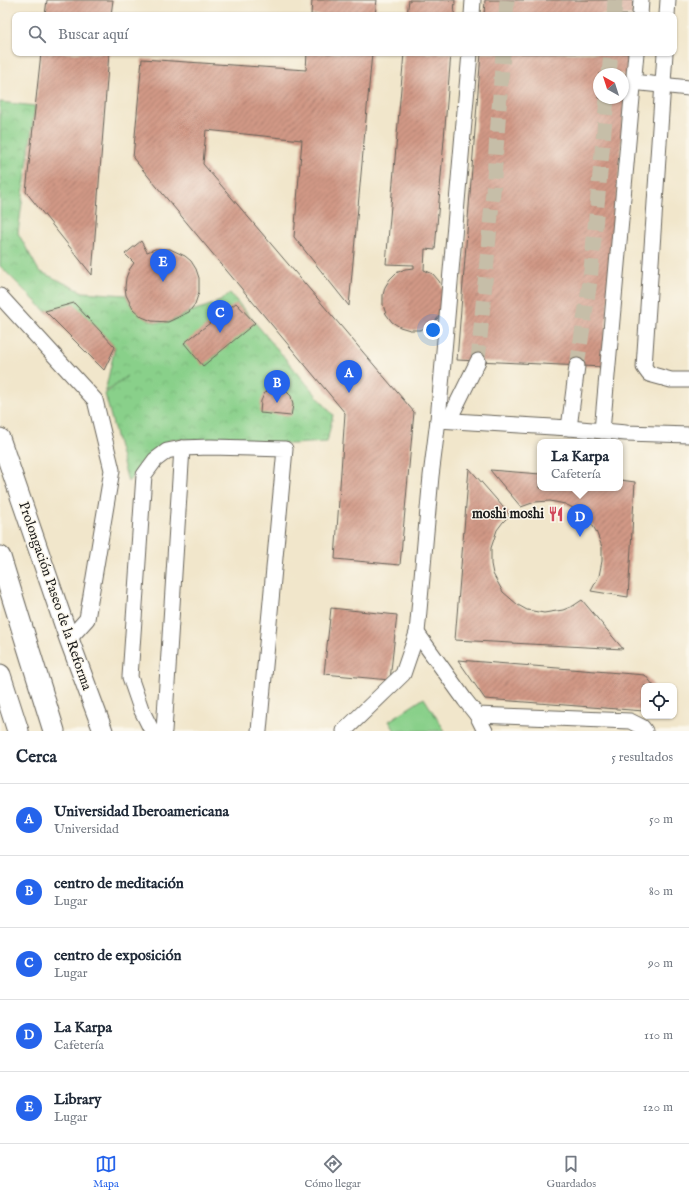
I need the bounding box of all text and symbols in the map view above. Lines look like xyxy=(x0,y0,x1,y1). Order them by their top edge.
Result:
search box xyxy=(12,12,677,56)
icon: search xyxy=(26,23,48,45)
text: Buscar aquí xyxy=(58,25,128,44)
north arrow xyxy=(593,68,629,104)
pin: E xyxy=(150,249,176,282)
pin: C xyxy=(207,300,233,333)
your location xyxy=(423,320,443,340)
pin: A xyxy=(336,360,362,393)
pin: B xyxy=(264,370,290,403)
popup xyxy=(537,439,623,491)
text: La Karpa xyxy=(551,447,609,466)
text: Cafetería xyxy=(551,466,601,483)
street label: Prolongación Paseo de la Reforma xyxy=(14,499,96,694)
pin: D xyxy=(567,504,593,537)
place label: moshi moshi xyxy=(472,505,544,523)
restaurant icon: moshi moshi xyxy=(547,505,565,523)
map controls xyxy=(641,683,677,719)
button: locate xyxy=(641,683,677,719)
text: Cerca xyxy=(16,747,57,768)
text: 5 resultados xyxy=(611,749,673,766)
text: Universidad Iberoamericana xyxy=(54,802,229,821)
text: A xyxy=(25,811,33,828)
text: 50 m xyxy=(649,811,673,828)
text: Universidad xyxy=(54,821,119,838)
text: centro de meditación xyxy=(54,874,184,893)
text: B xyxy=(25,883,33,900)
text: 80 m xyxy=(649,883,673,900)
text: Lugar xyxy=(54,893,87,910)
text: centro de exposición xyxy=(54,946,181,965)
text: C xyxy=(24,955,34,972)
text: 90 m xyxy=(648,955,673,972)
text: Lugar xyxy=(54,965,87,982)
text: La Karpa xyxy=(54,1018,112,1037)
text: D xyxy=(24,1027,34,1044)
text: 110 m xyxy=(644,1027,673,1044)
text: Cafetería xyxy=(54,1037,104,1054)
text: Library xyxy=(54,1090,101,1109)
text: E xyxy=(24,1099,34,1116)
text: 120 m xyxy=(643,1099,673,1116)
text: Lugar xyxy=(54,1109,87,1126)
tab: Mapa xyxy=(93,1153,119,1191)
tab: Cómo llegar xyxy=(304,1153,361,1191)
tab: Guardados xyxy=(547,1153,596,1191)

